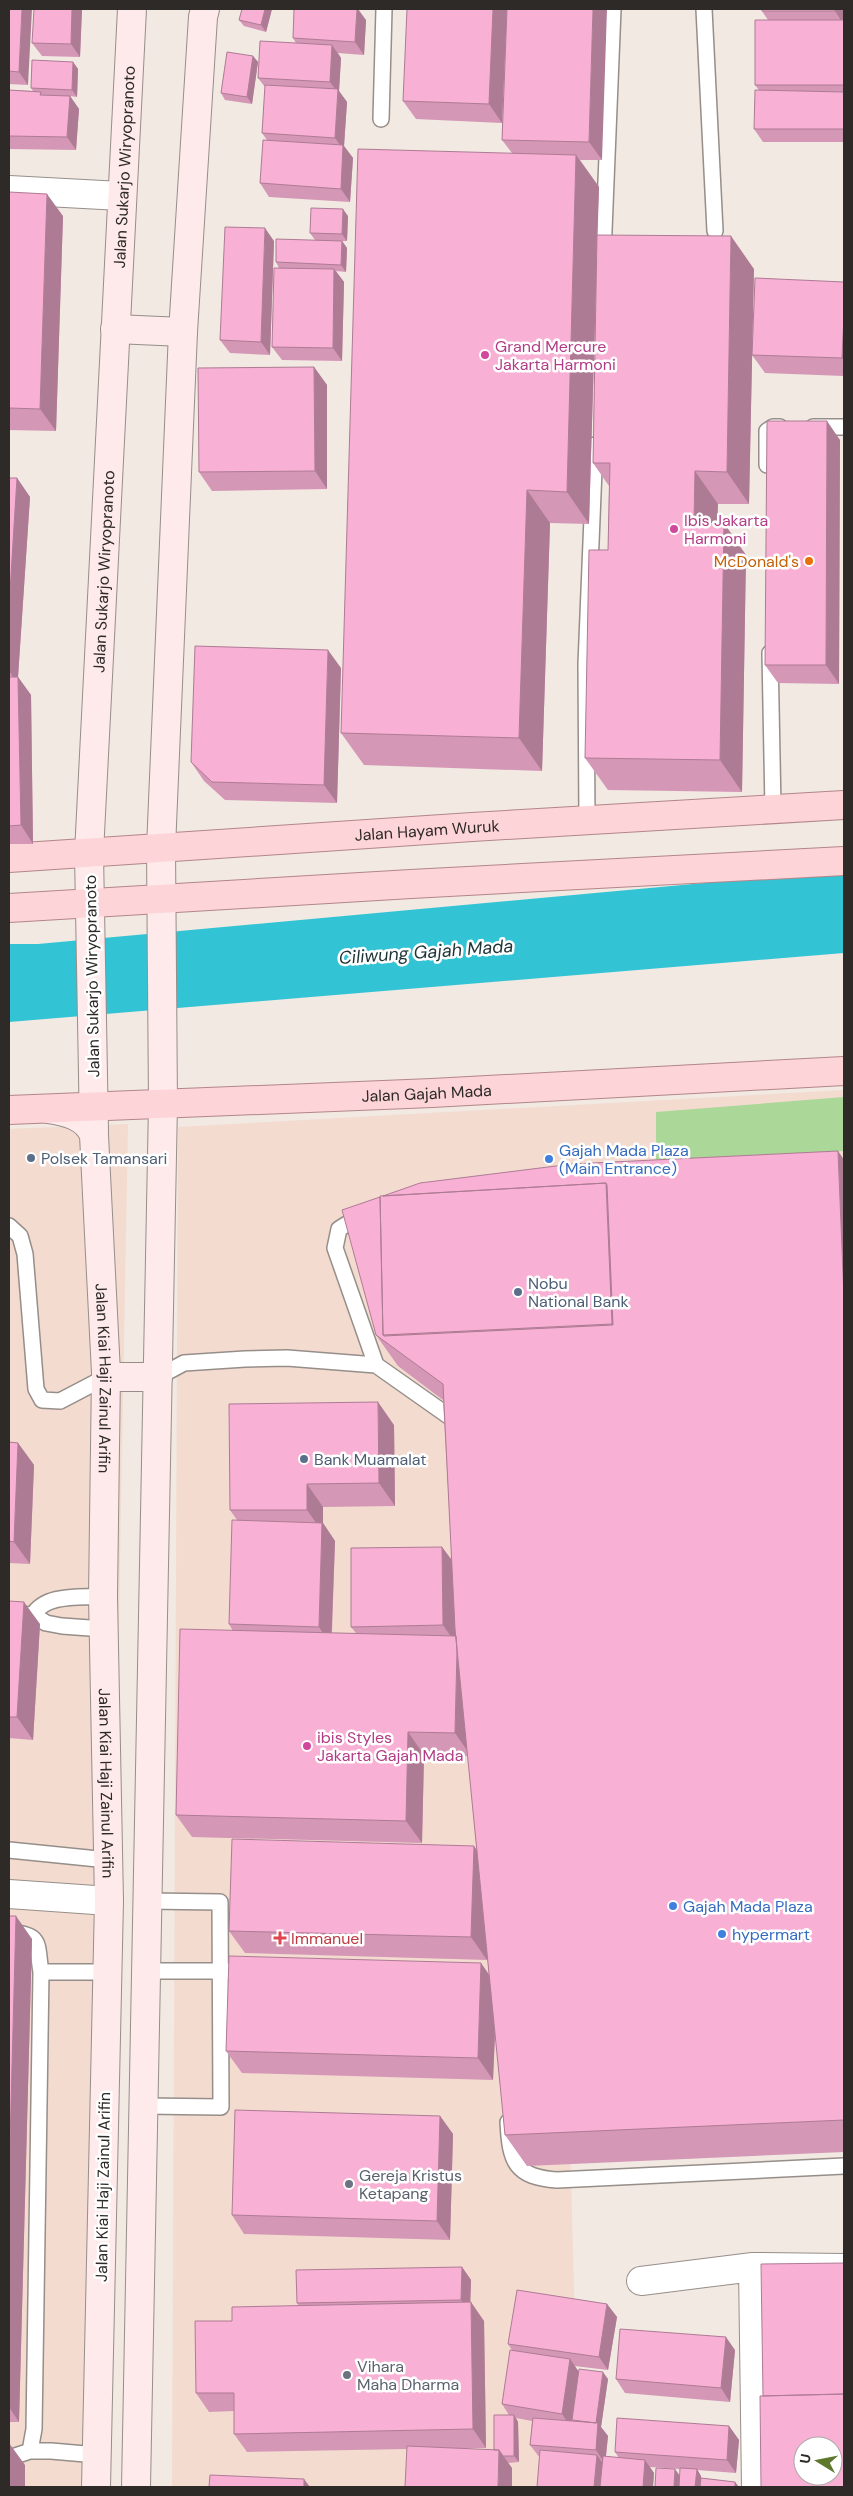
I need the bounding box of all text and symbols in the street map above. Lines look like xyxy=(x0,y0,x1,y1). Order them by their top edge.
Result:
street label: Jalan Sukarjo Wiryopranoto xyxy=(108,65,140,269)
place label: Grand Mercure Jakarta Harmoni xyxy=(495,336,616,375)
marker: Grand Mercure Jakarta Harmoni xyxy=(479,349,491,361)
street label: Jalan Sukarjo Wiryopranoto xyxy=(88,470,119,673)
place label: Ibis Jakarta Harmoni xyxy=(684,510,768,549)
marker: Ibis Jakarta Harmoni xyxy=(668,523,680,535)
place label: McDonald's xyxy=(714,551,799,572)
marker: McDonald's xyxy=(803,555,815,567)
street label: Jalan Hayam Wuruk xyxy=(354,815,500,845)
street label: Jalan Sukarjo Wiryopranoto xyxy=(80,875,104,1077)
water label: Ciliwung Gajah Mada xyxy=(338,934,514,970)
street label: Jalan Gajah Mada xyxy=(361,1079,492,1106)
place label: Gajah Mada Plaza (Main Entrance) xyxy=(559,1140,689,1179)
place label: Polsek Tamansari xyxy=(41,1148,167,1169)
marker: Polsek Tamansari xyxy=(25,1152,37,1164)
marker: Gajah Mada Plaza (Main Entrance) xyxy=(543,1153,555,1165)
place label: Nobu National Bank xyxy=(528,1273,628,1312)
street label: Jalan Kiai Haji Zainul Arifin xyxy=(91,1283,117,1473)
marker: Nobu National Bank xyxy=(512,1286,524,1298)
place label: Bank Muamalat xyxy=(314,1449,426,1470)
marker: Bank Muamalat xyxy=(298,1453,310,1465)
street label: Jalan Kiai Haji Zainul Arifin xyxy=(94,1688,119,1878)
place label: ibis Styles Jakarta Gajah Mada xyxy=(317,1727,463,1766)
marker: ibis Styles Jakarta Gajah Mada xyxy=(301,1740,313,1752)
place label: Gajah Mada Plaza xyxy=(683,1896,813,1917)
marker: Gajah Mada Plaza xyxy=(667,1900,679,1912)
place label: hypermart xyxy=(732,1924,810,1945)
place label: Immanuel xyxy=(291,1928,363,1949)
marker: hypermart xyxy=(716,1928,728,1940)
marker: Immanuel xyxy=(273,1931,287,1945)
street label: Jalan Kiai Haji Zainul Arifin xyxy=(91,2092,115,2282)
place label: Gereja Kristus Ketapang xyxy=(359,2165,462,2204)
marker: Gereja Kristus Ketapang xyxy=(343,2178,355,2190)
place label: Vihara Maha Dharma xyxy=(357,2356,459,2395)
marker: Vihara Maha Dharma xyxy=(341,2369,353,2381)
north arrow xyxy=(793,2436,843,2486)
text: U xyxy=(796,2452,815,2465)

